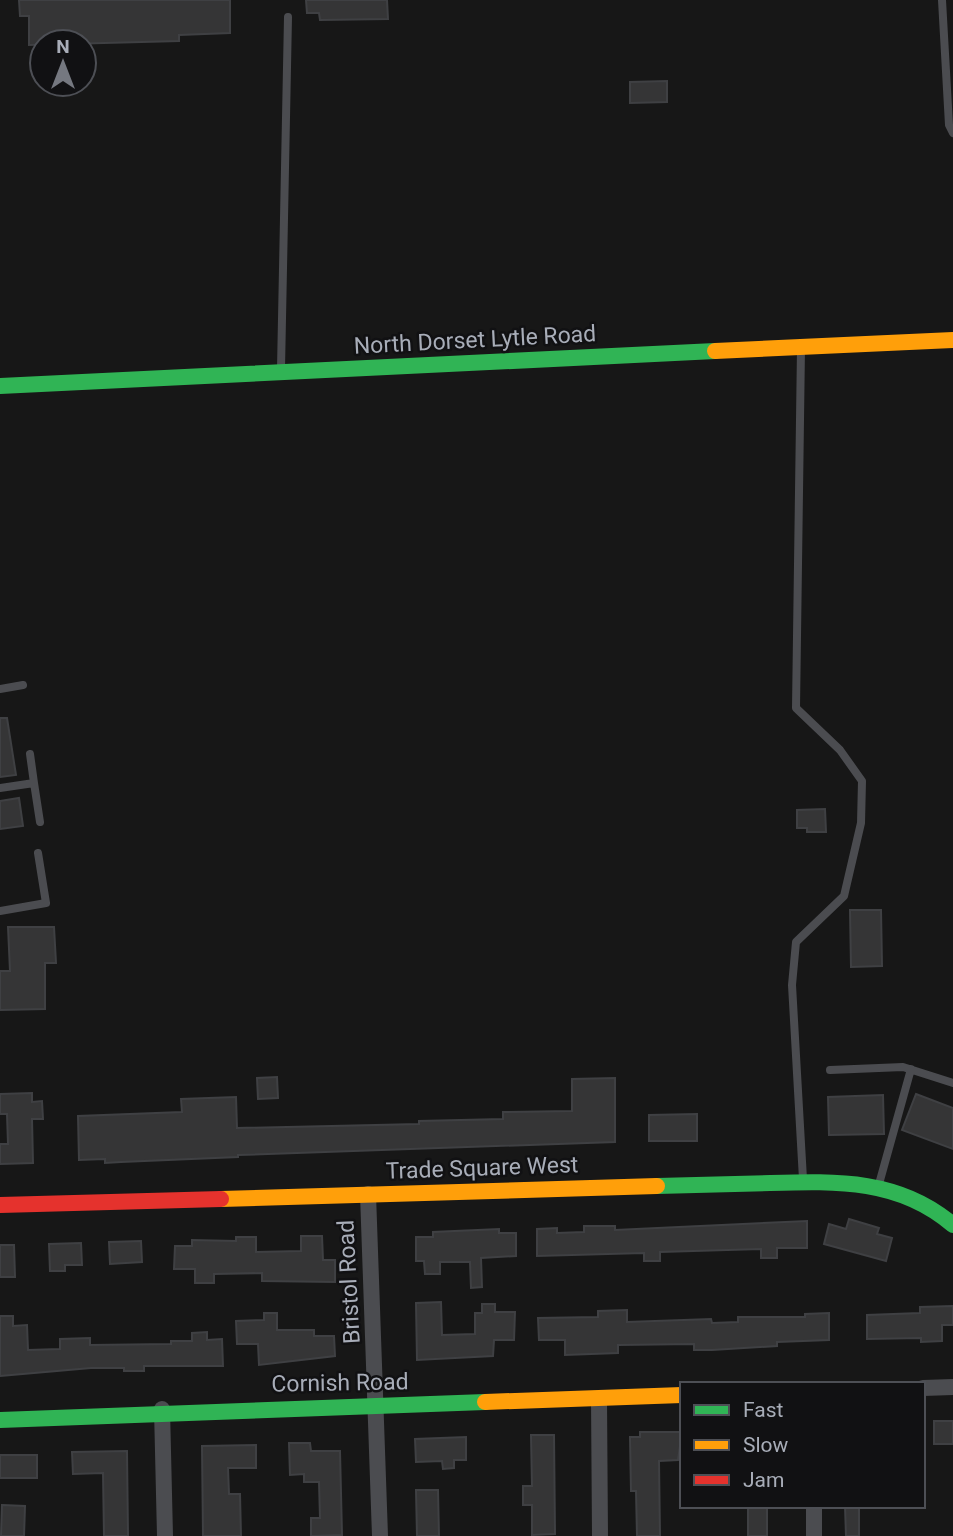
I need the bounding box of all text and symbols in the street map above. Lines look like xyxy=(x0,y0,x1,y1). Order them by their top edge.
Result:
north arrow xyxy=(28,28,98,98)
text: N xyxy=(56,35,70,58)
street label: North Dorset Lytle Road xyxy=(353,320,597,360)
street label: Trade Square West xyxy=(385,1151,579,1185)
street label: Bristol Road xyxy=(332,1219,366,1345)
street label: Cornish Road xyxy=(271,1368,409,1398)
legend xyxy=(680,1382,925,1508)
text: Fast xyxy=(743,1398,784,1422)
text: Slow xyxy=(743,1433,789,1457)
text: Jam xyxy=(743,1468,784,1492)

